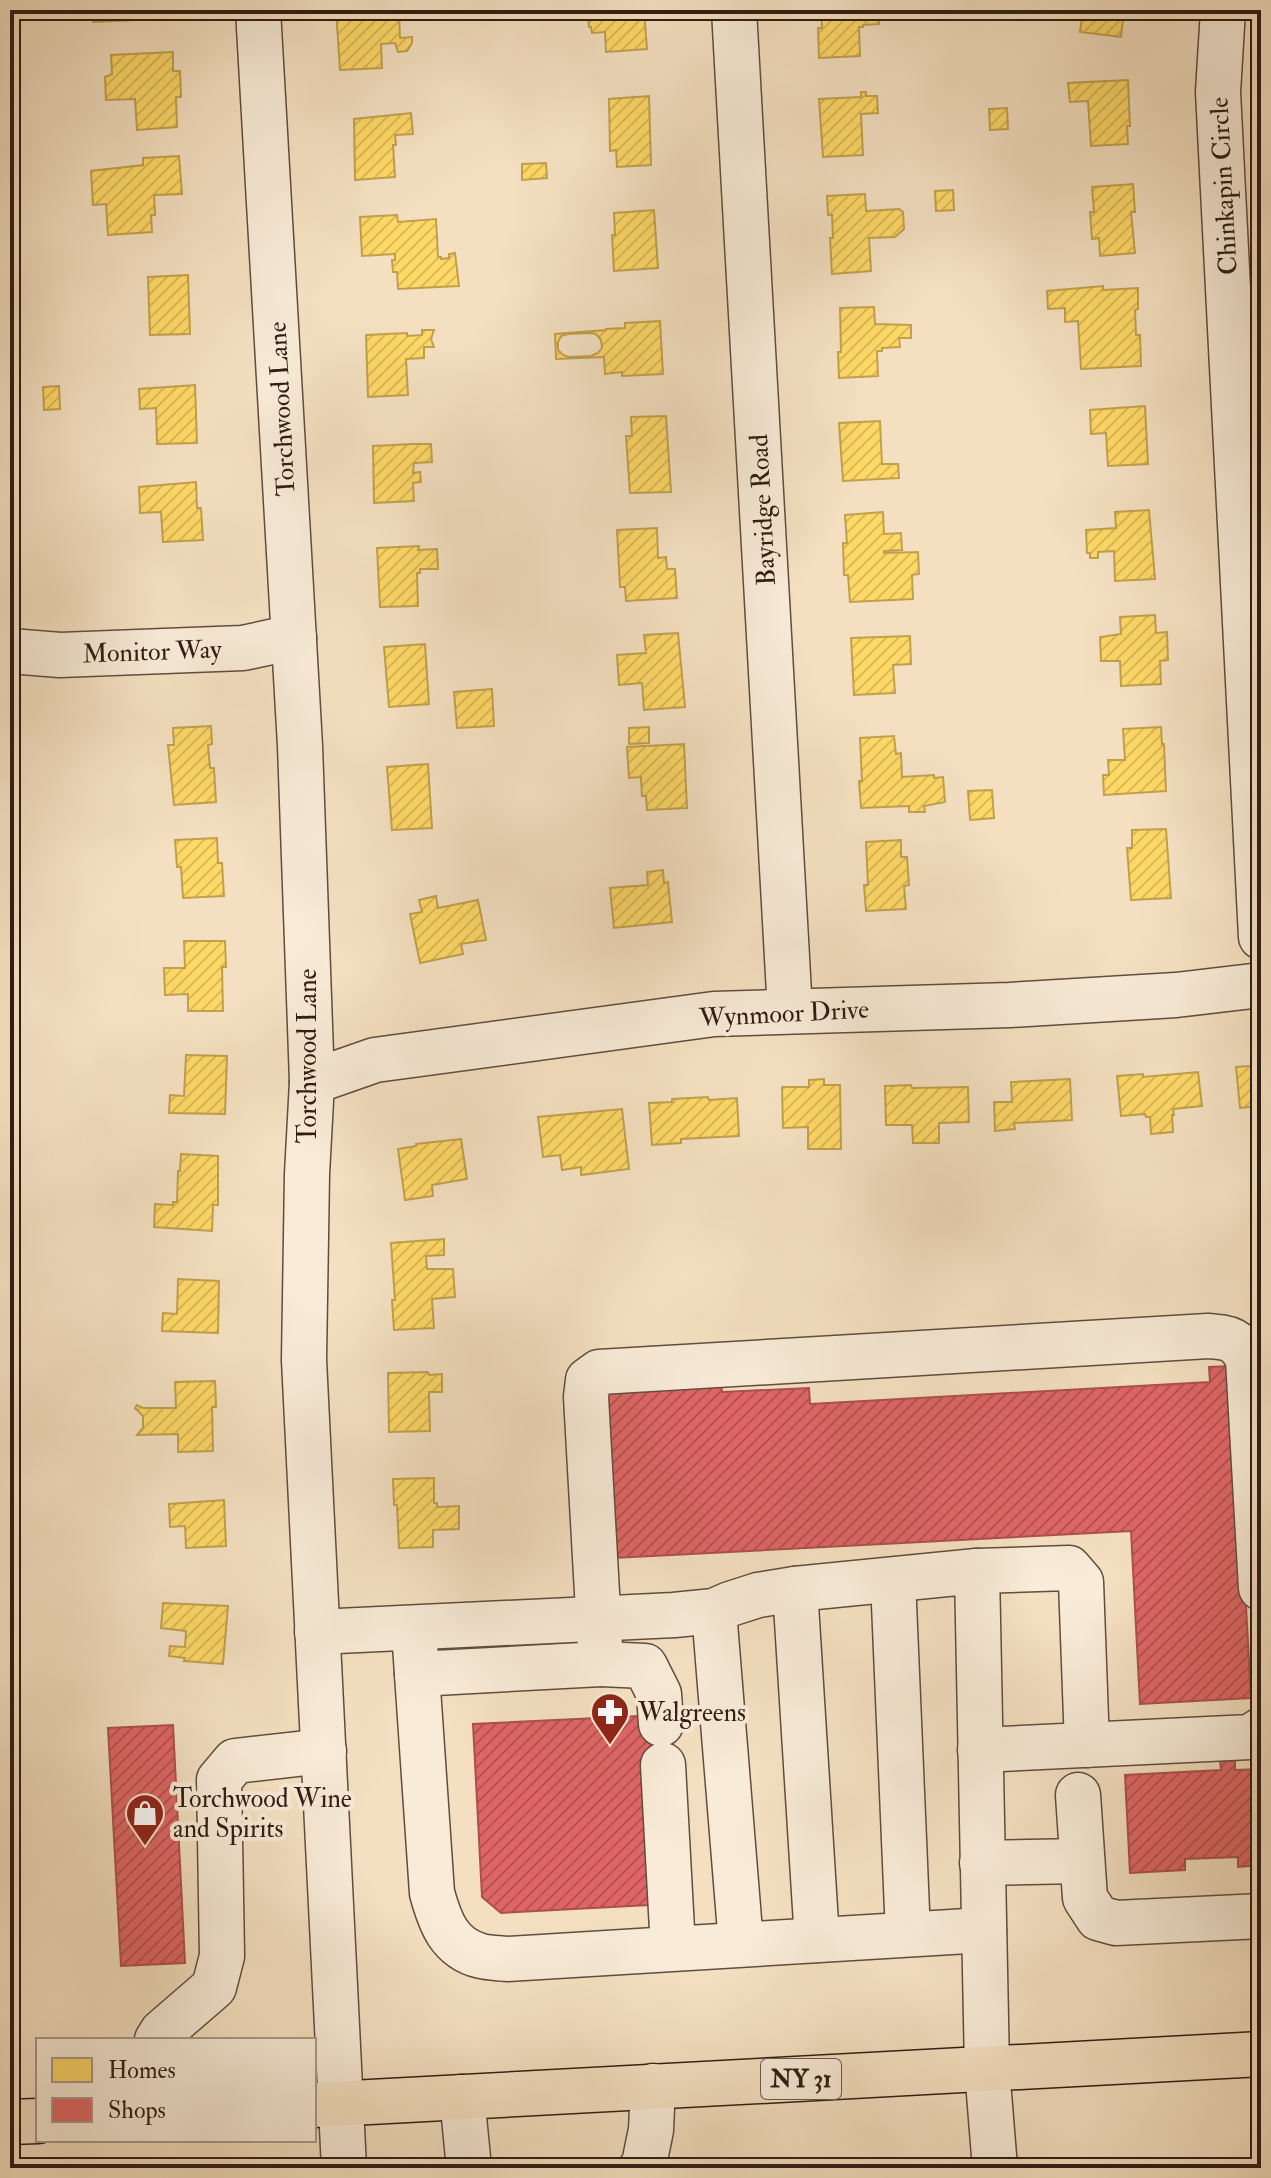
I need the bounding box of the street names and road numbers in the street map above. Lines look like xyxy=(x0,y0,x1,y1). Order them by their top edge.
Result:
street label: Chinkapin Circle xyxy=(1203,96,1246,276)
street label: Torchwood Lane xyxy=(261,321,303,497)
street label: Bayridge Road xyxy=(743,433,783,587)
street label: Monitor Way xyxy=(82,634,223,670)
street label: Torchwood Lane xyxy=(292,968,324,1143)
street label: Wynmoor Drive xyxy=(697,994,870,1034)
road number: NY 31 xyxy=(761,2059,841,2099)

